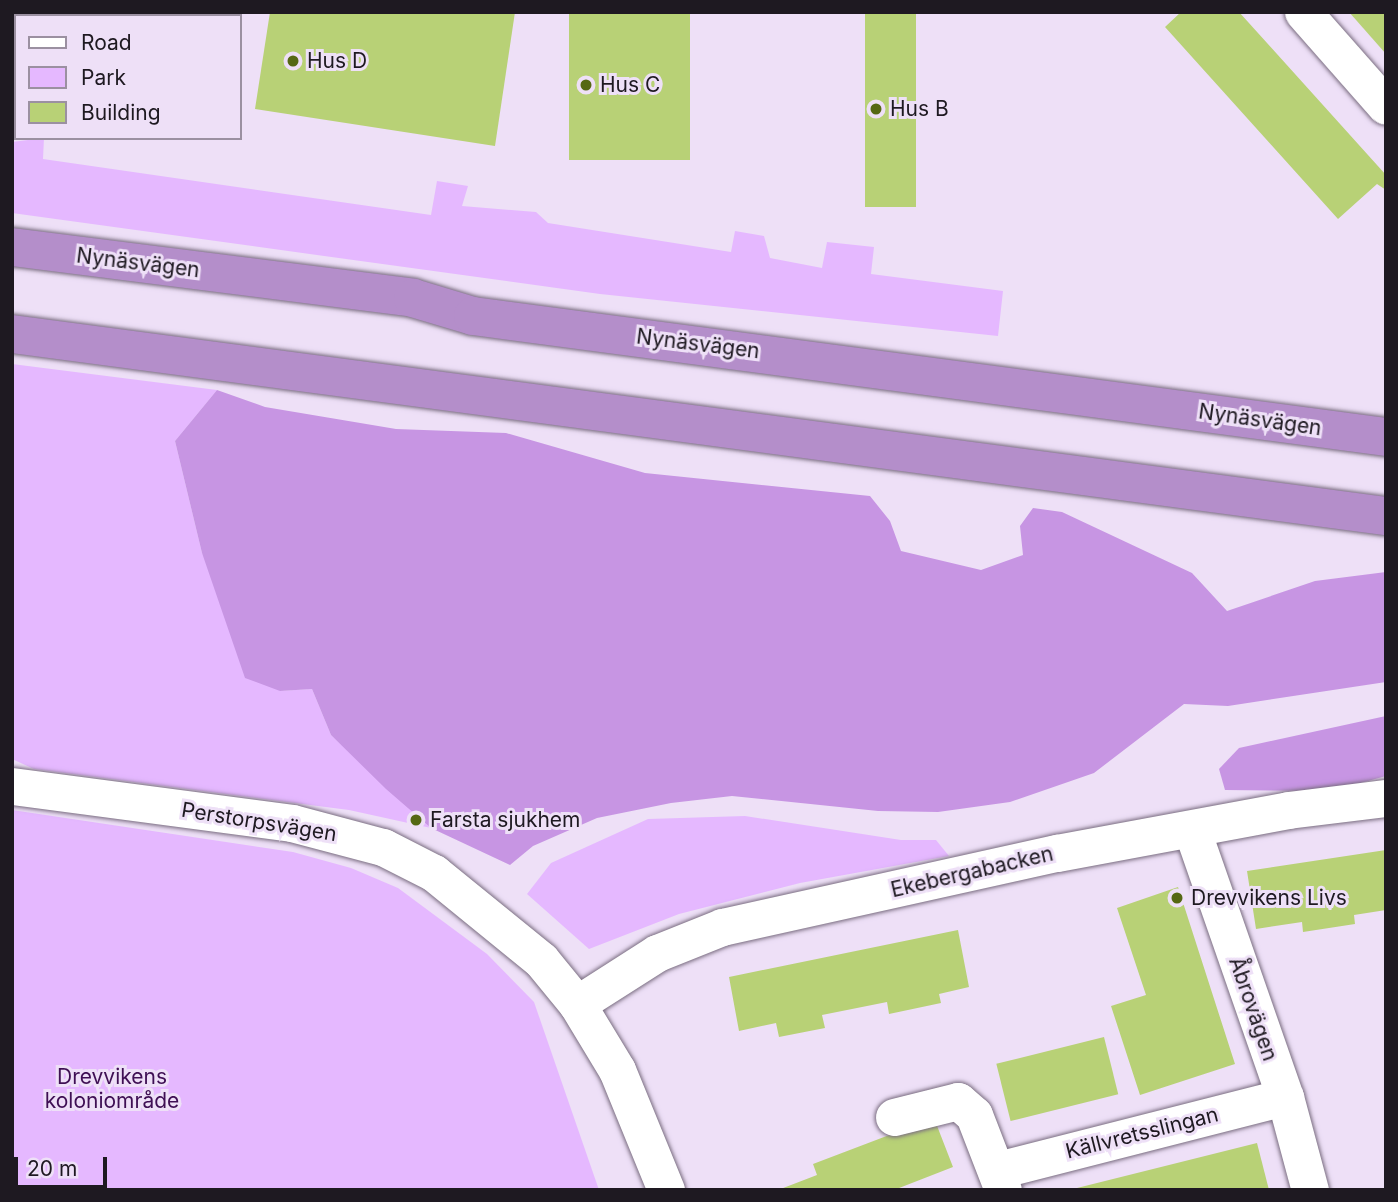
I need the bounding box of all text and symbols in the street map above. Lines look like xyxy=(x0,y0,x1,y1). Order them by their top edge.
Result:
legend xyxy=(14,14,242,140)
text: Road xyxy=(81,30,132,55)
place label: Hus D xyxy=(307,48,367,74)
marker: Hus D xyxy=(285,53,301,69)
text: Park xyxy=(81,65,126,90)
place label: Hus C xyxy=(600,72,660,98)
marker: Hus C xyxy=(578,77,594,93)
place label: Hus B xyxy=(890,96,949,122)
text: Building xyxy=(81,100,161,125)
marker: Hus B xyxy=(868,101,884,117)
street label: Nynäsvägen xyxy=(75,243,201,283)
street label: Nynäsvägen xyxy=(635,324,761,364)
street label: Nynäsvägen xyxy=(1197,399,1323,441)
street label: Perstorpsvägen xyxy=(180,797,338,847)
place label: Farsta sjukhem xyxy=(430,807,581,833)
marker: Farsta sjukhem xyxy=(408,812,424,828)
street label: Ekebergabacken xyxy=(888,841,1056,903)
place label: Drevvikens Livs xyxy=(1191,885,1347,911)
marker: Drevvikens Livs xyxy=(1169,890,1185,906)
street label: Åbrovägen xyxy=(1223,954,1283,1064)
park label: Drevvikens koloniområde xyxy=(45,1064,179,1114)
street label: Källvretsslingan xyxy=(1063,1102,1221,1164)
scale bar xyxy=(18,1142,110,1186)
text: 20 m xyxy=(27,1156,77,1181)

